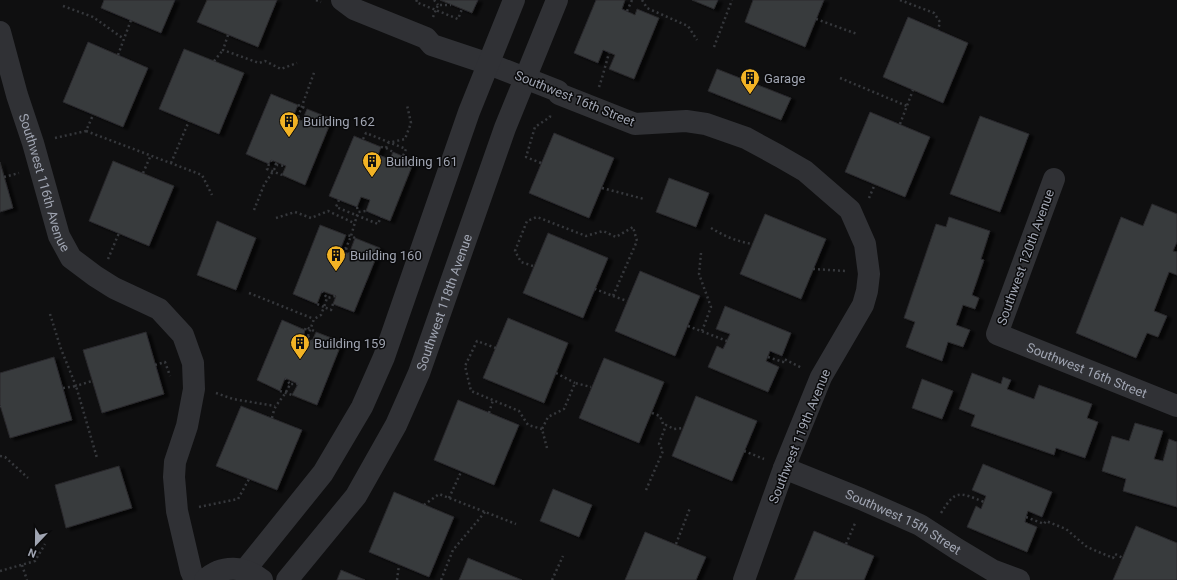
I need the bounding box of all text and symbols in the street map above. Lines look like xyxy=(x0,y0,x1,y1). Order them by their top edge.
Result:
building icon: Garage xyxy=(739,67,761,95)
street label: Southwest 16th Street xyxy=(513,68,637,129)
place label: Garage xyxy=(764,71,805,86)
building icon: Building 162 xyxy=(278,110,300,138)
street label: Southwest 116th Avenue xyxy=(16,112,73,254)
place label: Building 162 xyxy=(303,114,375,129)
building icon: Building 161 xyxy=(361,150,383,178)
place label: Building 161 xyxy=(386,154,458,169)
street label: Southwest 120th Avenue xyxy=(994,187,1057,327)
street label: Southwest 118th Avenue xyxy=(413,232,475,373)
building icon: Building 160 xyxy=(325,244,347,272)
place label: Building 160 xyxy=(350,248,422,263)
building icon: Building 159 xyxy=(289,332,311,360)
place label: Building 159 xyxy=(314,336,386,351)
street label: Southwest 16th Street xyxy=(1024,340,1149,401)
street label: Southwest 119th Avenue xyxy=(766,367,833,506)
street label: Southwest 15th Street xyxy=(843,486,964,558)
north arrow xyxy=(16,524,56,564)
text: N xyxy=(26,545,38,560)

